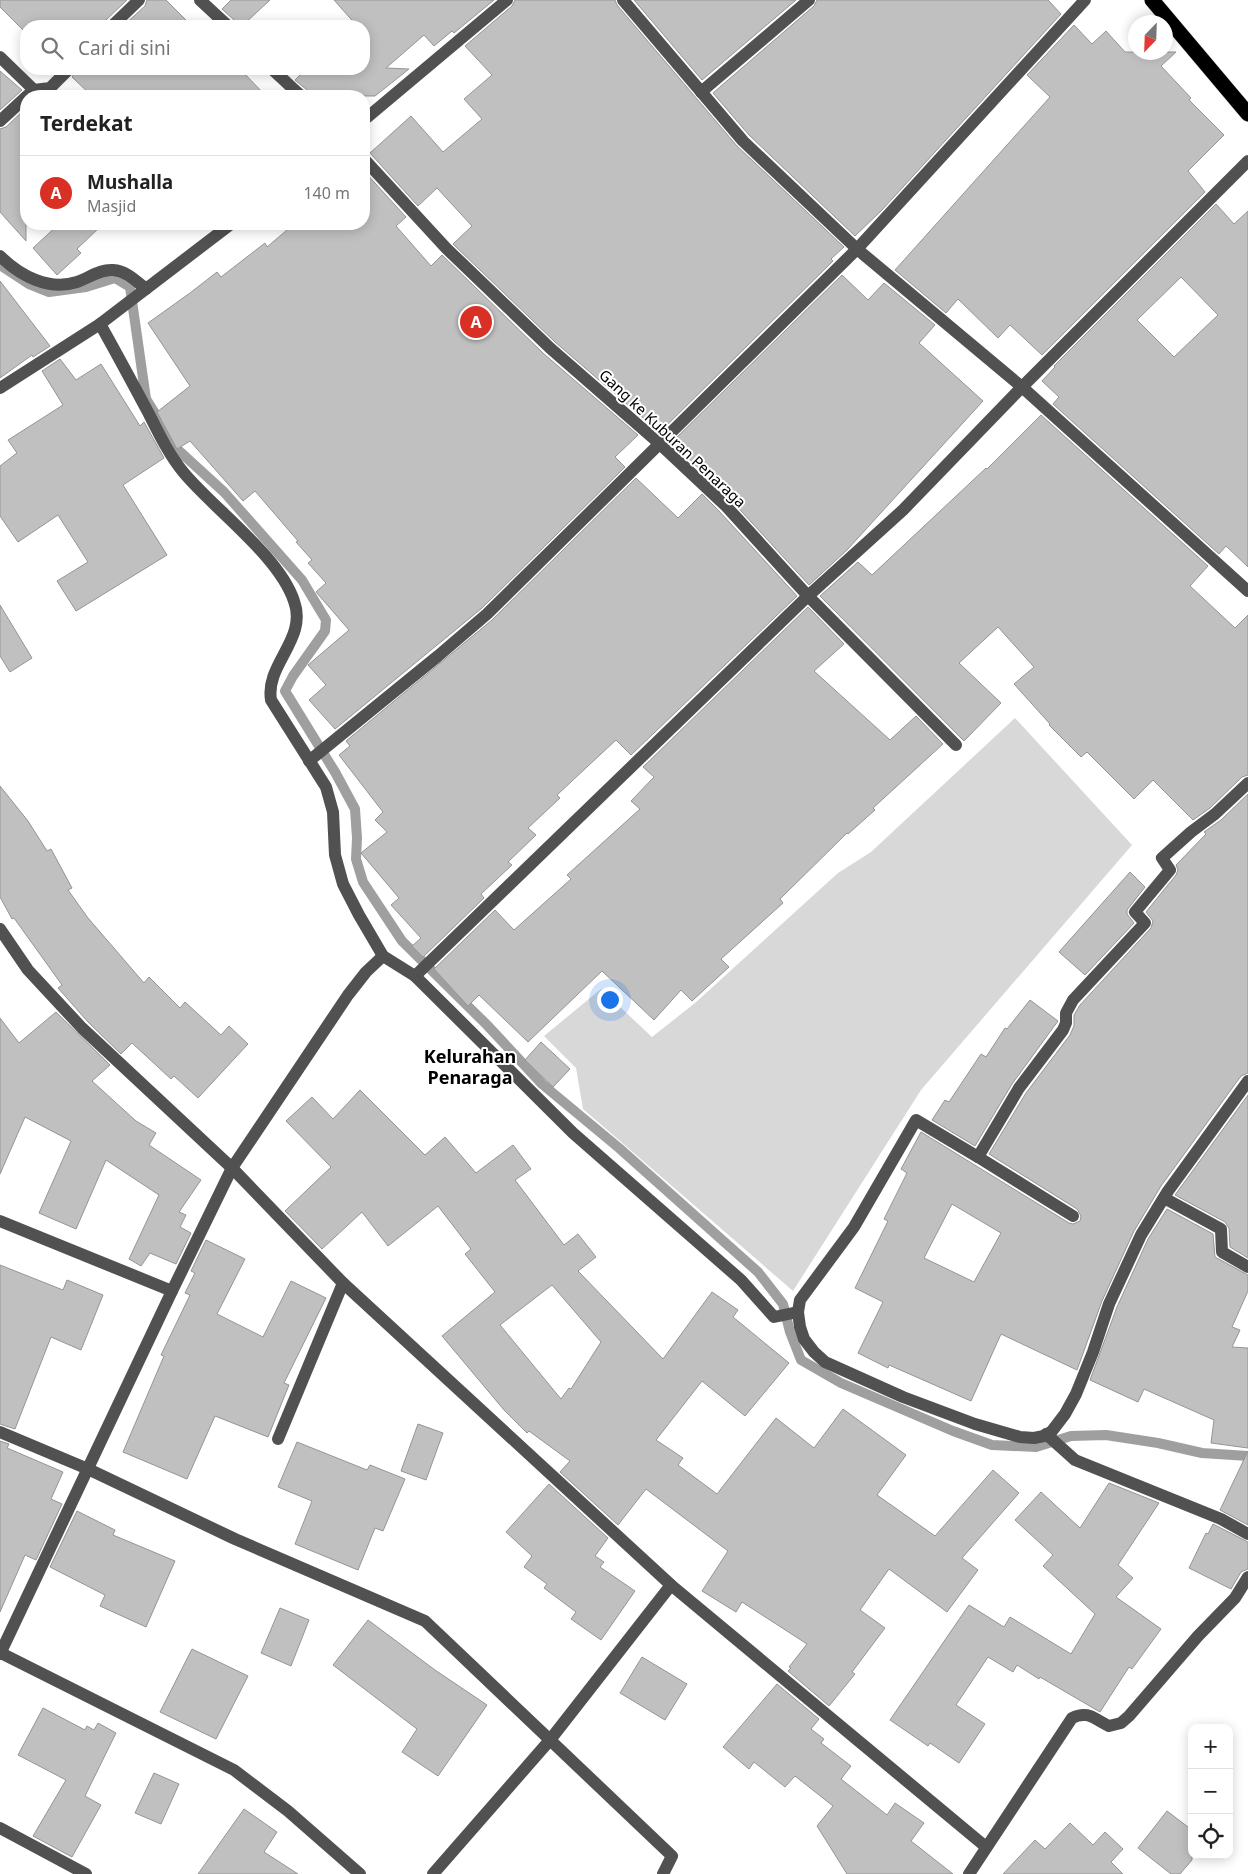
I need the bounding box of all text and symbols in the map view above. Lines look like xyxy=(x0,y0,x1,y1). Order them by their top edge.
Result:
north arrow xyxy=(1128,15,1173,60)
search box xyxy=(20,20,370,75)
icon: search xyxy=(38,34,66,62)
text: Cari di sini xyxy=(78,35,171,61)
text: Terdekat xyxy=(40,109,133,137)
text: Mushalla xyxy=(87,169,173,195)
text: A xyxy=(50,182,62,204)
text: 140 m xyxy=(303,182,350,204)
text: Masjid xyxy=(87,195,136,217)
pin: A xyxy=(460,303,492,341)
street label: Gang ke Kuburan Penaraga xyxy=(595,365,751,511)
your location xyxy=(597,987,623,1013)
district label: Kelurahan Penaraga xyxy=(424,1044,516,1089)
map controls xyxy=(1188,1724,1233,1859)
button: + xyxy=(1188,1724,1233,1769)
button: − xyxy=(1188,1769,1233,1814)
button: locate xyxy=(1188,1814,1233,1859)

